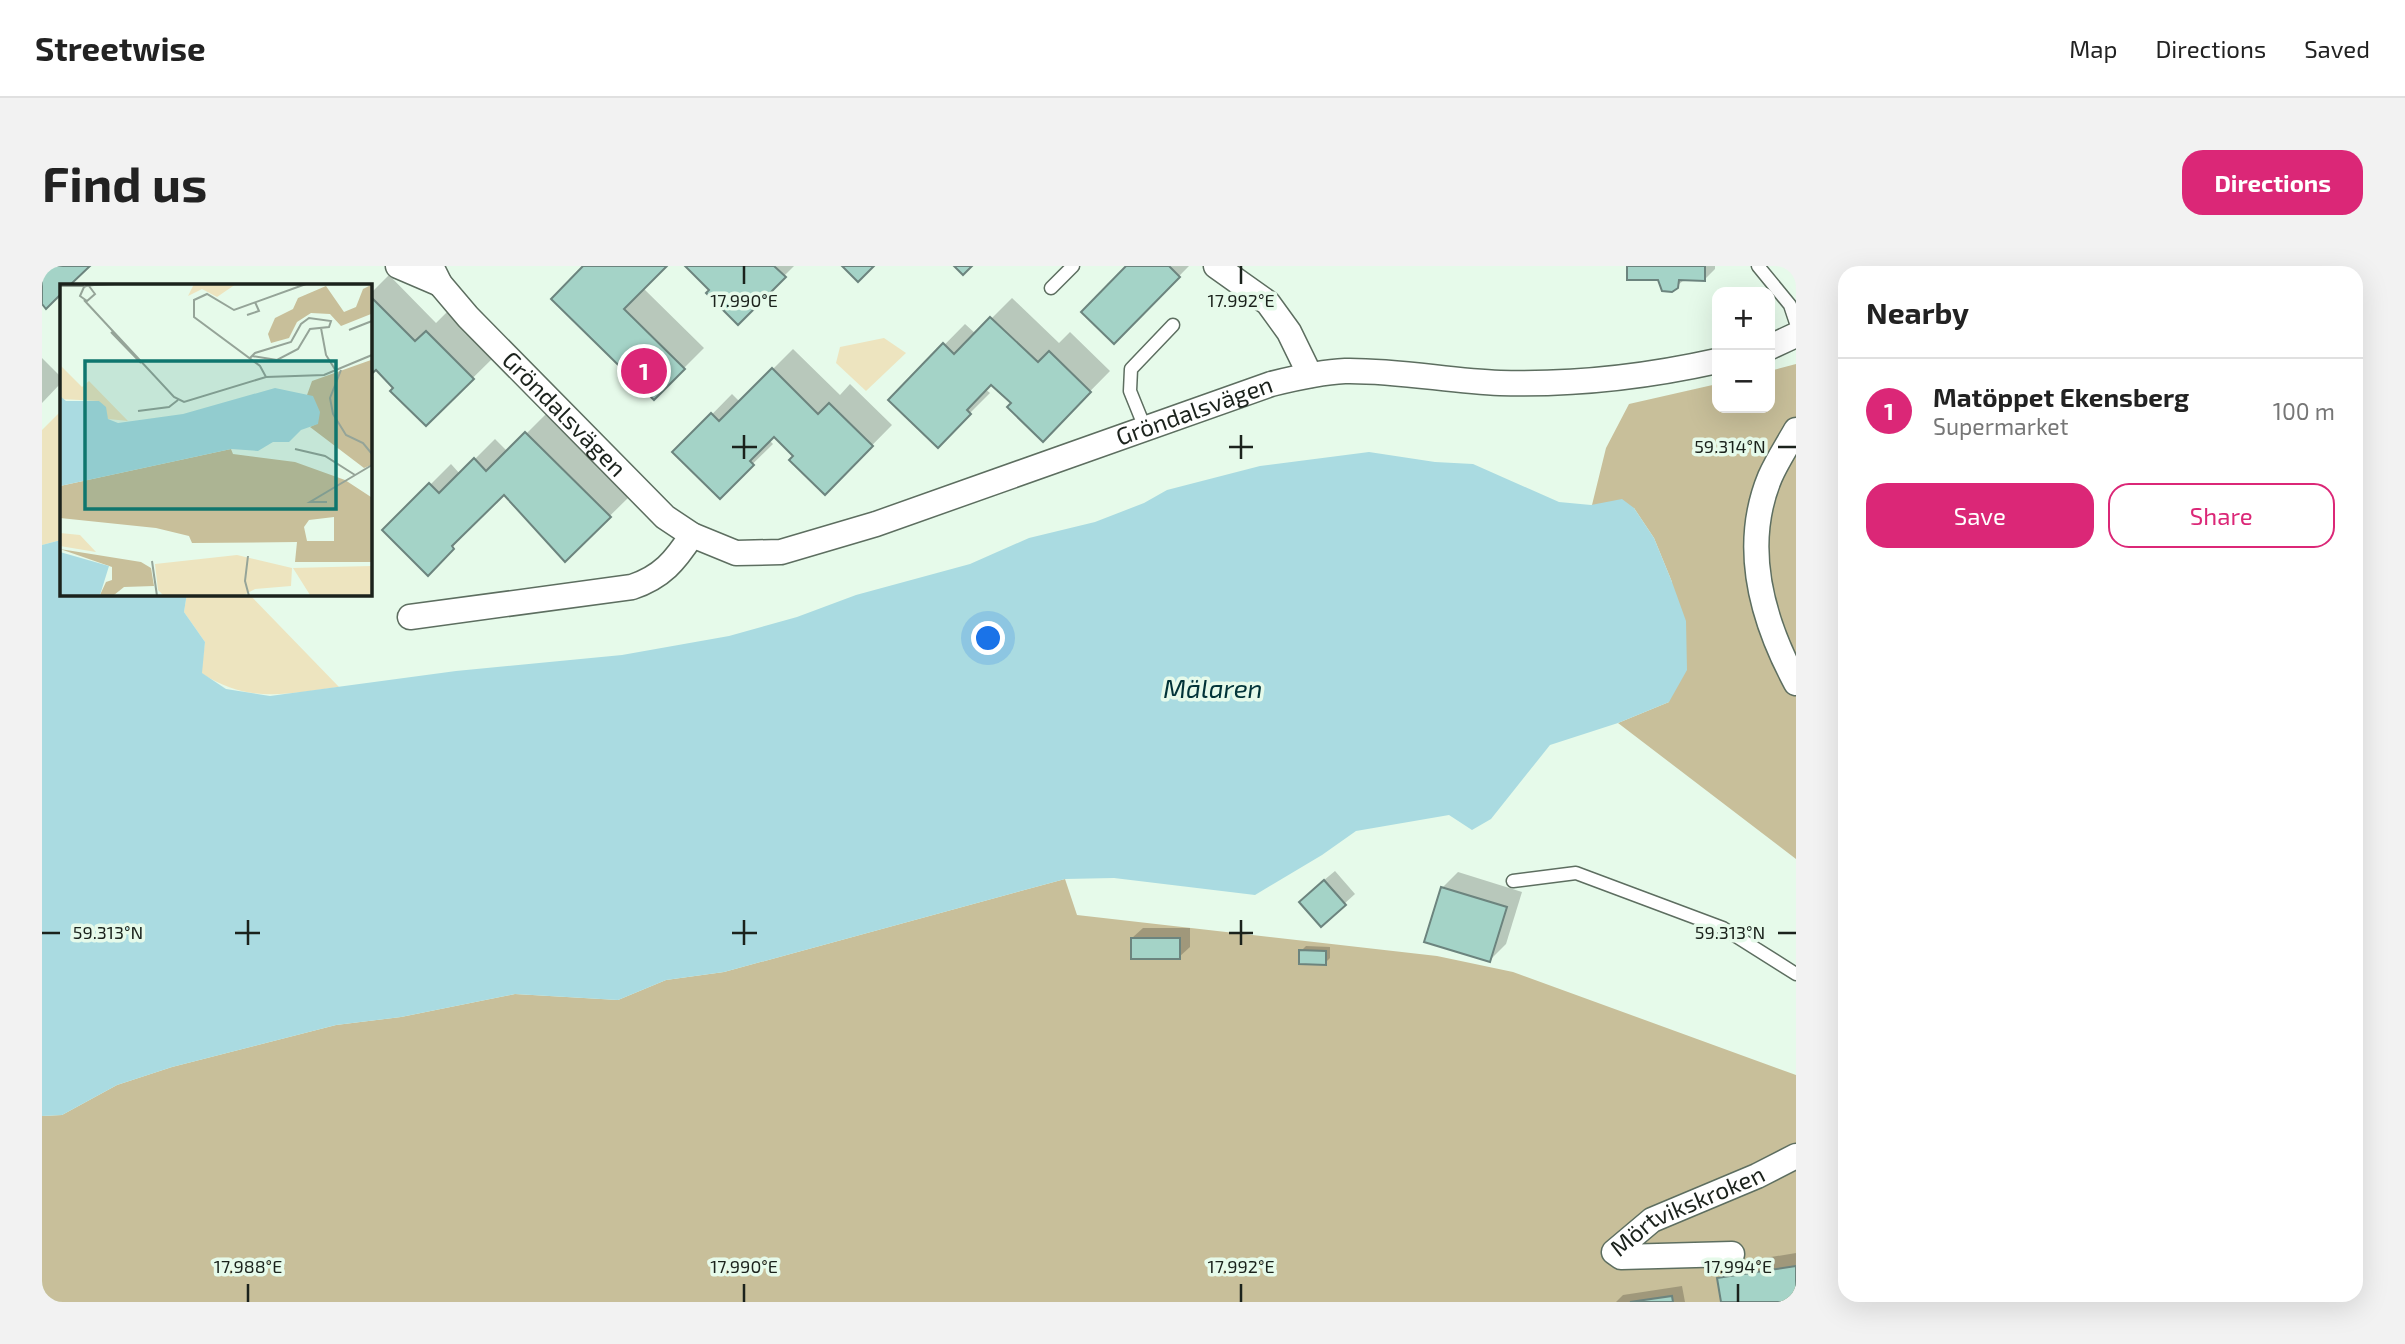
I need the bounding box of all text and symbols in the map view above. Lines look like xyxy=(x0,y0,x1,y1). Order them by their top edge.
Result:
text: Streetwise xyxy=(35,28,206,68)
text: Map xyxy=(2069,34,2117,63)
text: Directions xyxy=(2155,34,2266,63)
text: Saved xyxy=(2304,34,2370,63)
button: Directions xyxy=(2182,150,2363,215)
text: Find us xyxy=(42,153,207,212)
inset map xyxy=(60,284,371,595)
map controls xyxy=(1712,287,1775,413)
button: + xyxy=(1712,287,1775,350)
text: 17.990°E xyxy=(710,289,778,311)
text: 17.992°E xyxy=(1208,289,1275,311)
text: Nearby xyxy=(1866,294,1969,330)
street label: Gröndalsvägen xyxy=(497,345,633,482)
pin: 1 xyxy=(621,345,667,397)
button: − xyxy=(1712,350,1775,413)
street label: Gröndalsvägen xyxy=(1112,369,1276,451)
text: Matöppet Ekensberg xyxy=(1933,381,2189,412)
text: 1 xyxy=(1884,397,1894,425)
text: 100 m xyxy=(2273,397,2335,425)
text: Supermarket xyxy=(1933,412,2068,440)
text: 59.314°N xyxy=(1694,435,1766,457)
button: Save xyxy=(1866,483,2094,548)
button: Share xyxy=(2108,483,2335,548)
your location xyxy=(971,621,1005,655)
water label: Mälaren xyxy=(1163,672,1263,703)
text: 59.313°N xyxy=(73,921,143,943)
text: 59.313°N xyxy=(1695,921,1765,943)
street label: Mörtvikskroken xyxy=(1604,1159,1769,1262)
text: 17.988°E xyxy=(214,1255,282,1277)
text: 17.990°E xyxy=(710,1255,778,1277)
text: 17.992°E xyxy=(1208,1255,1275,1277)
text: 17.994°E xyxy=(1704,1255,1772,1277)

